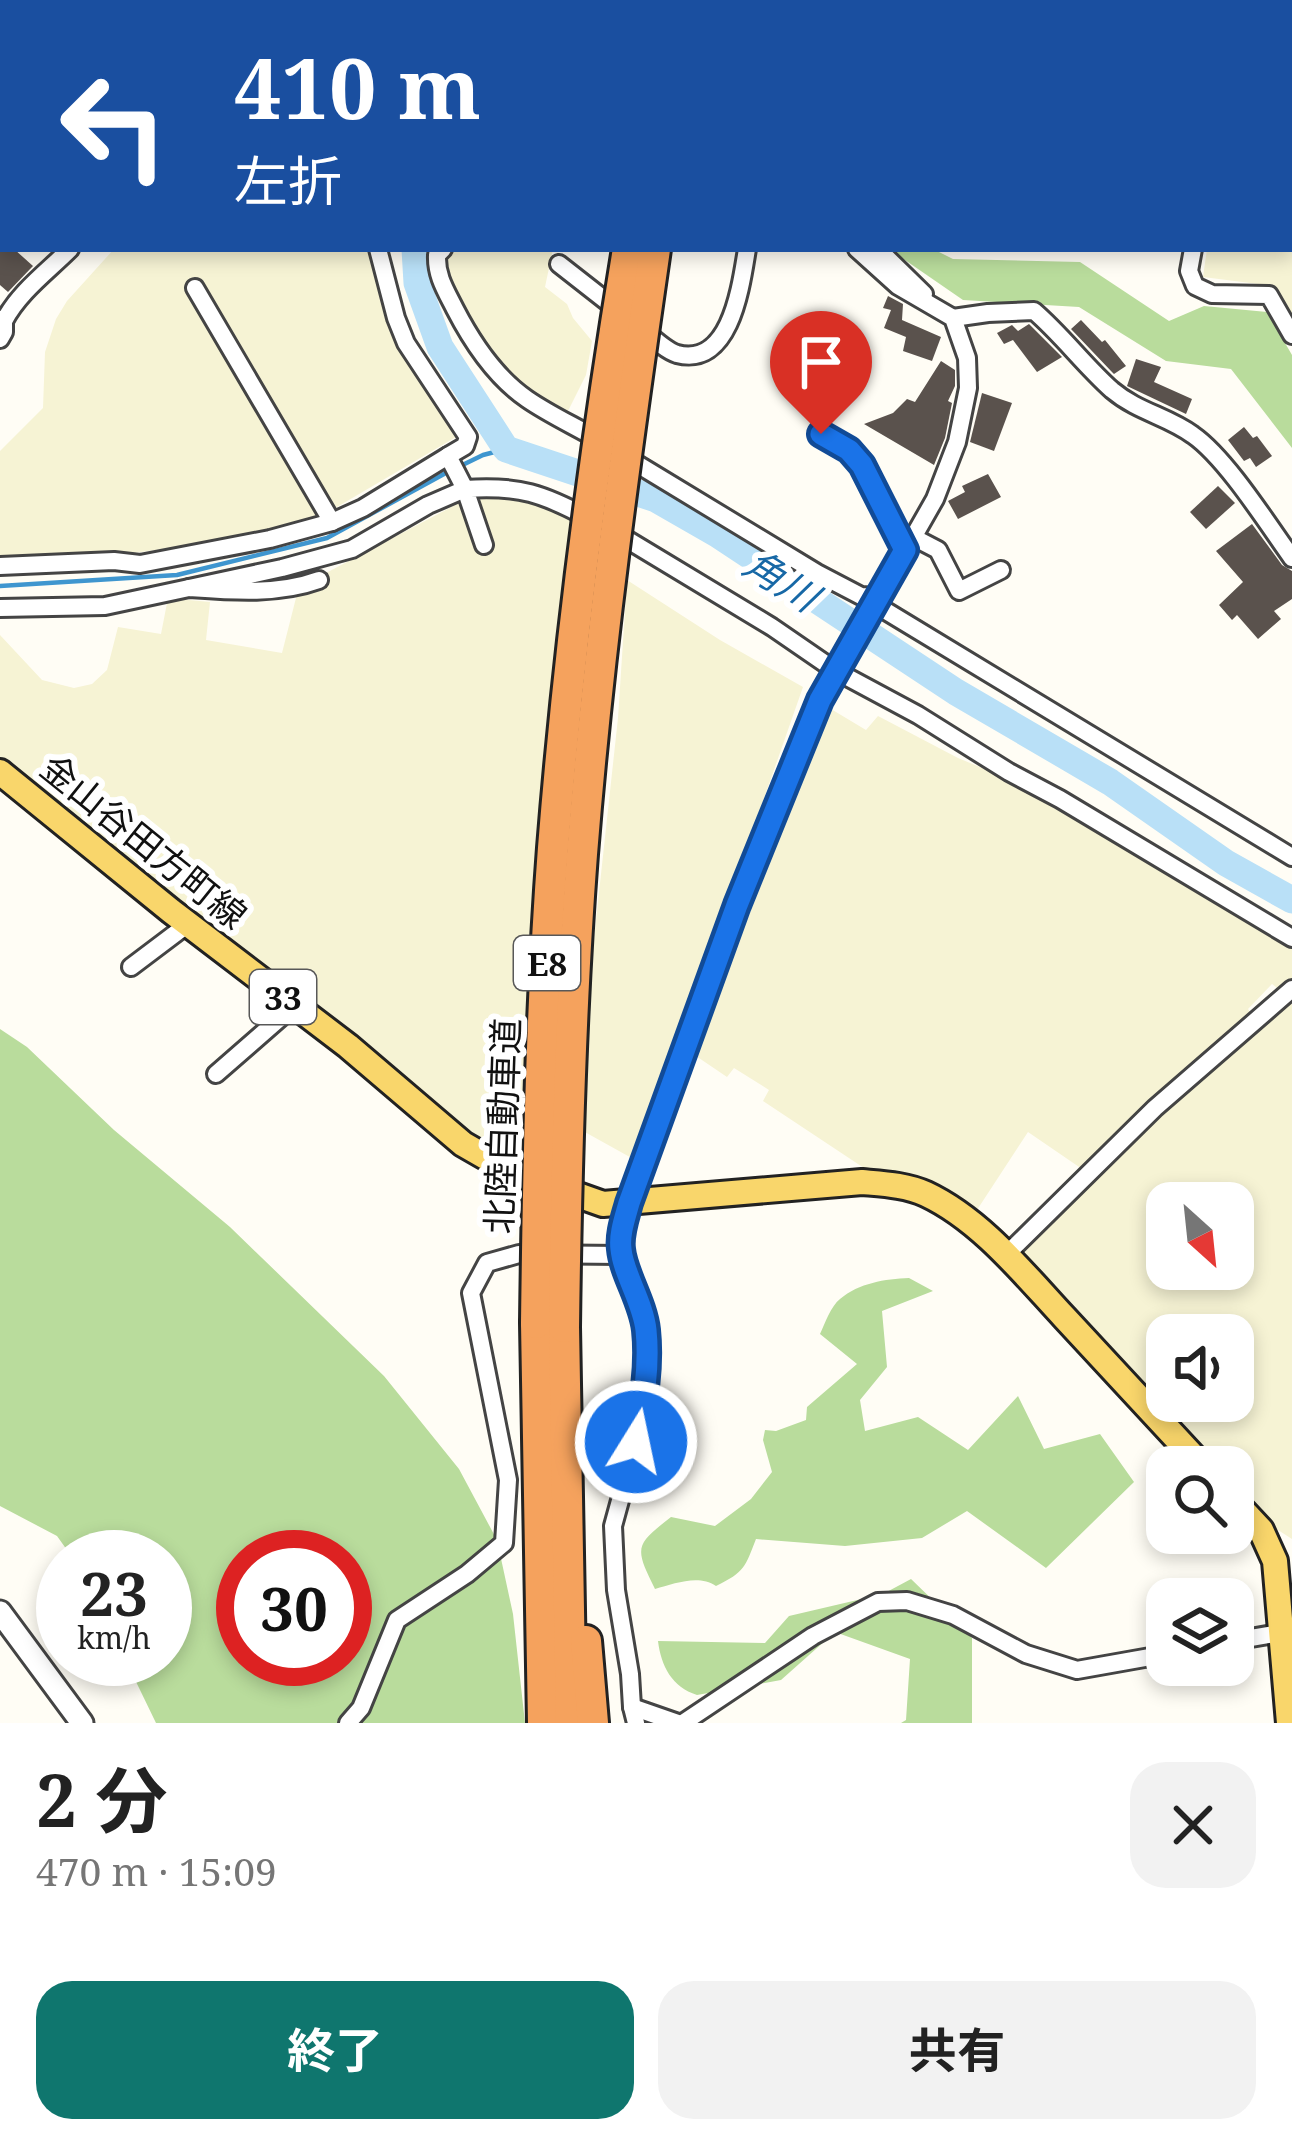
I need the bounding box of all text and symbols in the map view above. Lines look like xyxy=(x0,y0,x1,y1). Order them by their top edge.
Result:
text: 410 m xyxy=(234,29,481,144)
icon: left xyxy=(36,48,192,204)
text: 左折 xyxy=(234,143,342,217)
pin xyxy=(770,311,872,434)
icon: arrive xyxy=(788,329,854,395)
water label: 角川 xyxy=(735,536,833,624)
street label: 金山谷田方町線 xyxy=(31,743,257,939)
road number: E8 xyxy=(514,936,580,990)
road number: 33 xyxy=(250,970,316,1024)
street label: 北陸自動車道 xyxy=(474,1017,530,1235)
north arrow xyxy=(1146,1182,1254,1290)
map controls xyxy=(1146,1182,1254,1686)
button: sound xyxy=(1146,1314,1254,1422)
position arrow xyxy=(573,1379,699,1505)
button: search xyxy=(1146,1446,1254,1554)
speed limit sign: 30 xyxy=(216,1530,372,1686)
text: 23 xyxy=(80,1552,148,1634)
button: layers xyxy=(1146,1578,1254,1686)
text: km/h xyxy=(77,1617,151,1658)
text: 2 分 xyxy=(36,1750,167,1848)
button: close xyxy=(1130,1762,1256,1888)
text: 470 m · 15:09 xyxy=(36,1844,277,1897)
button: 終了 xyxy=(36,1981,634,2119)
button: 共有 xyxy=(658,1981,1256,2119)

